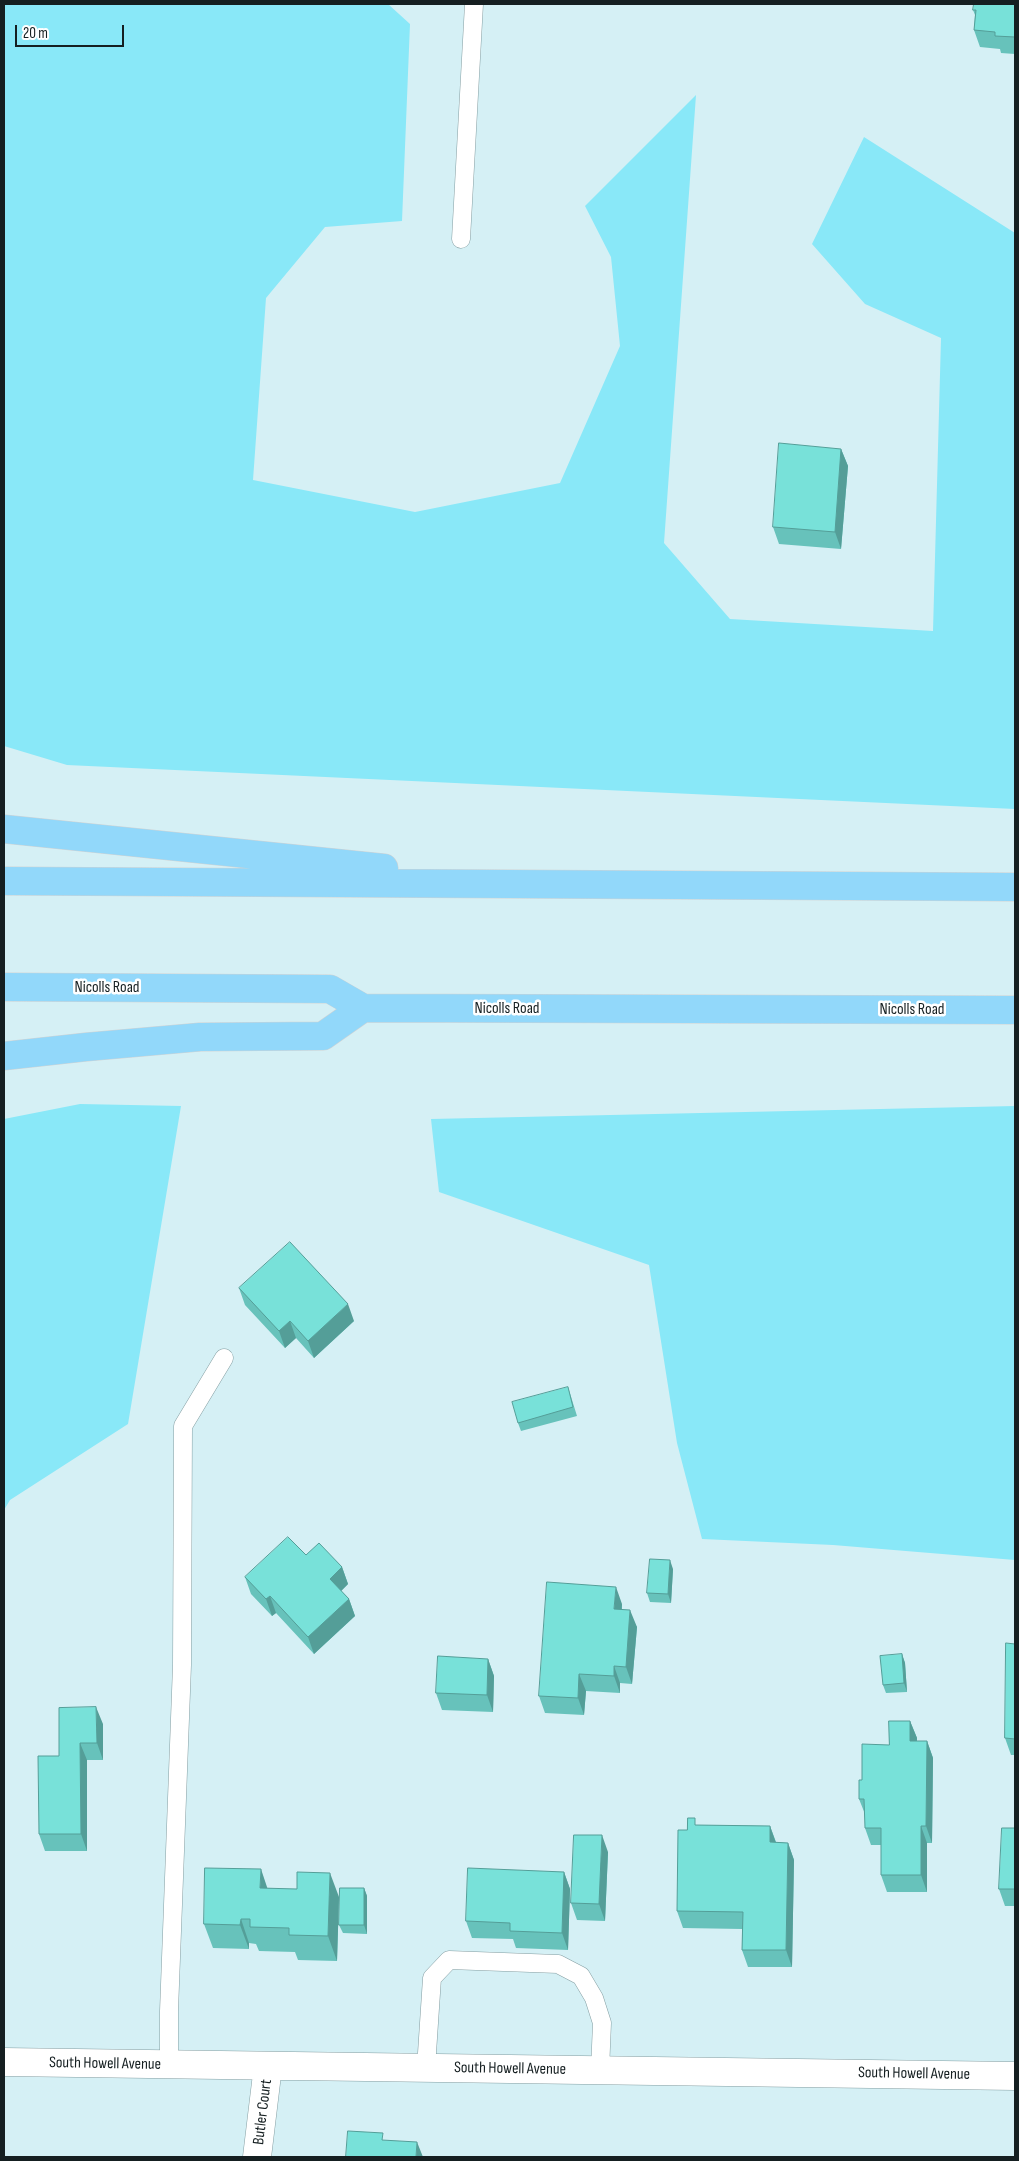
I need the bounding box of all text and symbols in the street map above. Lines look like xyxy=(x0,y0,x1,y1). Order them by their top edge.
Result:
scale bar xyxy=(18,15,126,47)
text: 20 m xyxy=(23,24,48,43)
street label: Nicolls Road xyxy=(74,978,140,998)
street label: Nicolls Road xyxy=(474,999,540,1019)
street label: Nicolls Road xyxy=(879,1000,945,1020)
street label: South Howell Avenue xyxy=(49,2053,161,2075)
street label: South Howell Avenue xyxy=(454,2058,566,2080)
street label: South Howell Avenue xyxy=(858,2063,970,2085)
street label: Butler Court xyxy=(249,2078,277,2146)

